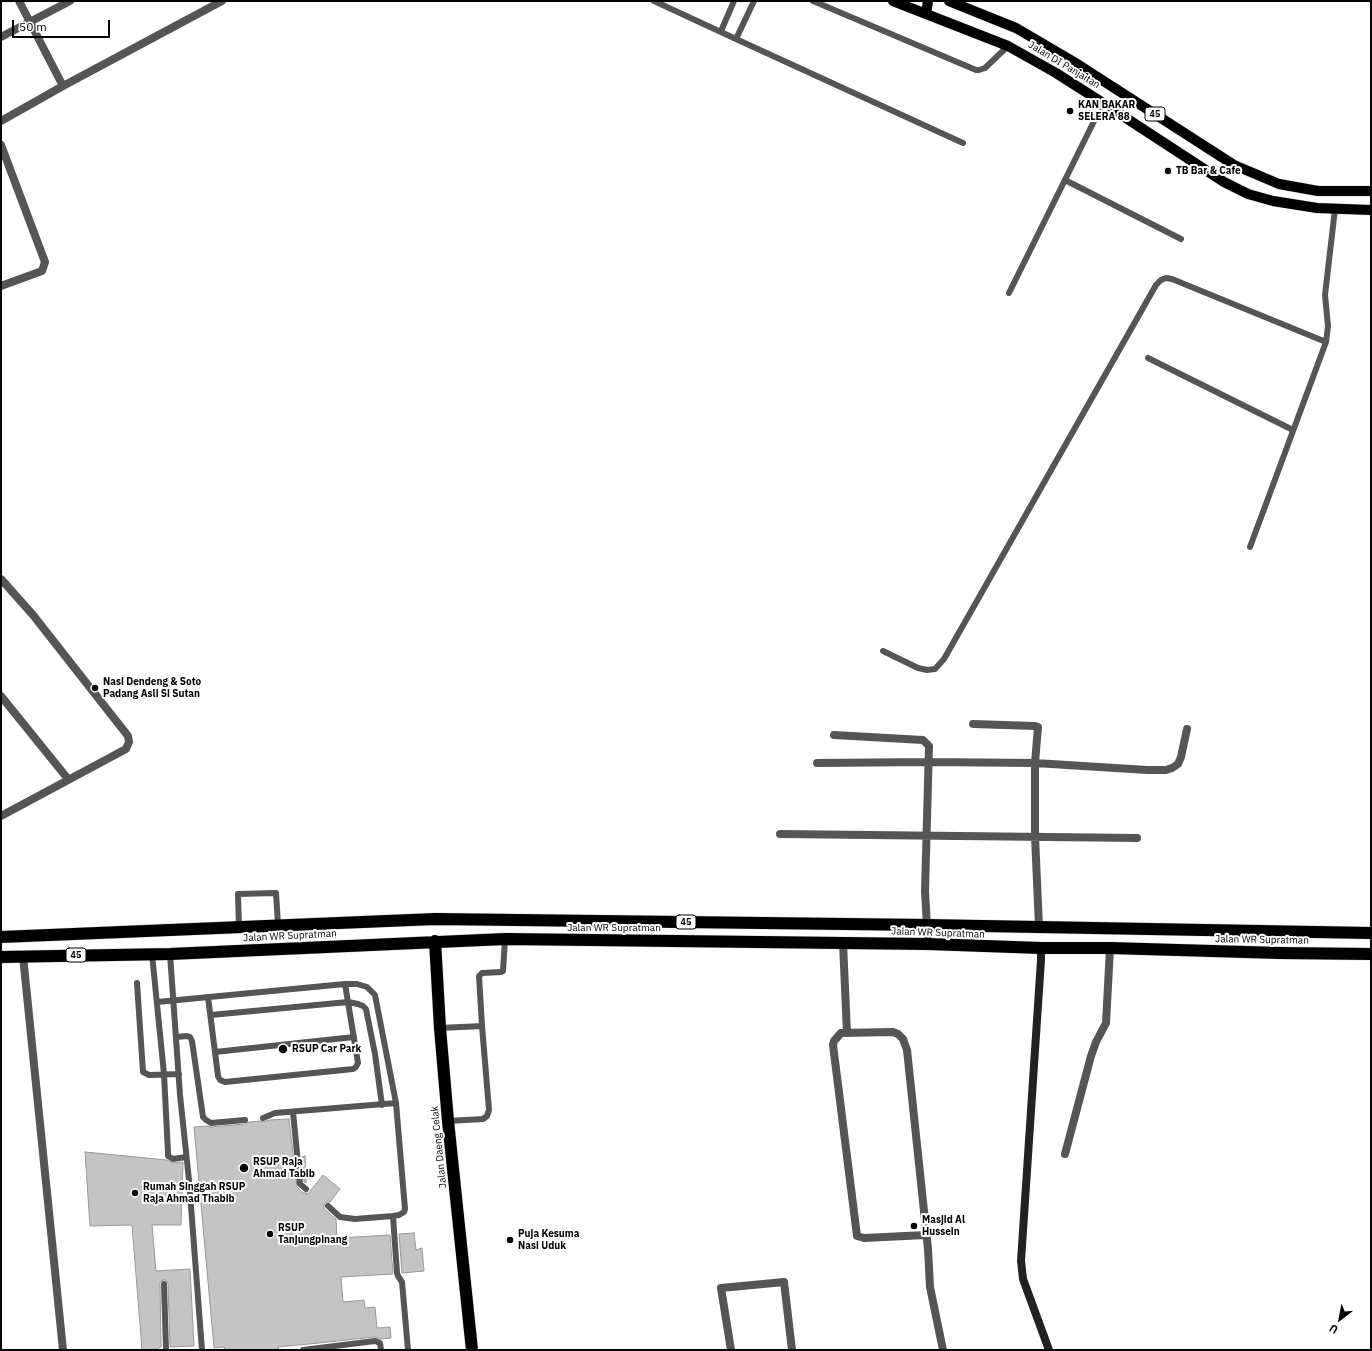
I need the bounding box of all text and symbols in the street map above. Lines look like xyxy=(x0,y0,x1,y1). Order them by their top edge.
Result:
scale bar xyxy=(14,12,112,38)
text: 50 m xyxy=(19,19,47,34)
street label: Jalan DI Panjaitan xyxy=(1026,39,1102,91)
place label: KAN BAKAR SELERA 88 xyxy=(1078,99,1135,122)
marker: KAN BAKAR SELERA 88 xyxy=(1065,106,1075,116)
road number: 45 xyxy=(1145,107,1165,121)
place label: TB Bar & Cafe xyxy=(1176,165,1241,177)
marker: TB Bar & Cafe xyxy=(1163,166,1173,176)
place label: Nasi Dendeng & Soto Padang Asli Si Sutan xyxy=(103,676,201,700)
marker: Nasi Dendeng & Soto Padang Asli Si Sutan xyxy=(90,683,100,693)
road number: 45 xyxy=(676,915,696,929)
street label: Jalan WR Supratman xyxy=(567,922,661,934)
street label: Jalan WR Supratman xyxy=(891,925,985,941)
street label: Jalan WR Supratman xyxy=(243,928,337,944)
street label: Jalan WR Supratman xyxy=(1215,933,1309,947)
road number: 45 xyxy=(66,948,86,962)
marker: RSUP Car Park xyxy=(277,1043,289,1055)
place label: RSUP Car Park xyxy=(292,1043,361,1055)
street label: Jalan Daeng Celak xyxy=(429,1105,449,1189)
place label: RSUP Raja Ahmad Tabib xyxy=(253,1156,315,1180)
marker: RSUP Raja Ahmad Tabib xyxy=(238,1162,250,1174)
place label: Rumah Singgah RSUP Raja Ahmad Thabib xyxy=(143,1181,245,1204)
marker: Rumah Singgah RSUP Raja Ahmad Thabib xyxy=(130,1188,140,1198)
place label: Masjid Al Hussein xyxy=(922,1214,965,1238)
marker: Masjid Al Hussein xyxy=(909,1221,919,1231)
place label: RSUP Tanjungpinang xyxy=(278,1222,347,1246)
place label: Puja Kesuma Nasi Uduk xyxy=(518,1228,579,1252)
marker: RSUP Tanjungpinang xyxy=(265,1229,275,1239)
marker: Puja Kesuma Nasi Uduk xyxy=(505,1235,515,1245)
north arrow xyxy=(1320,1299,1360,1339)
text: U xyxy=(1327,1321,1341,1337)

